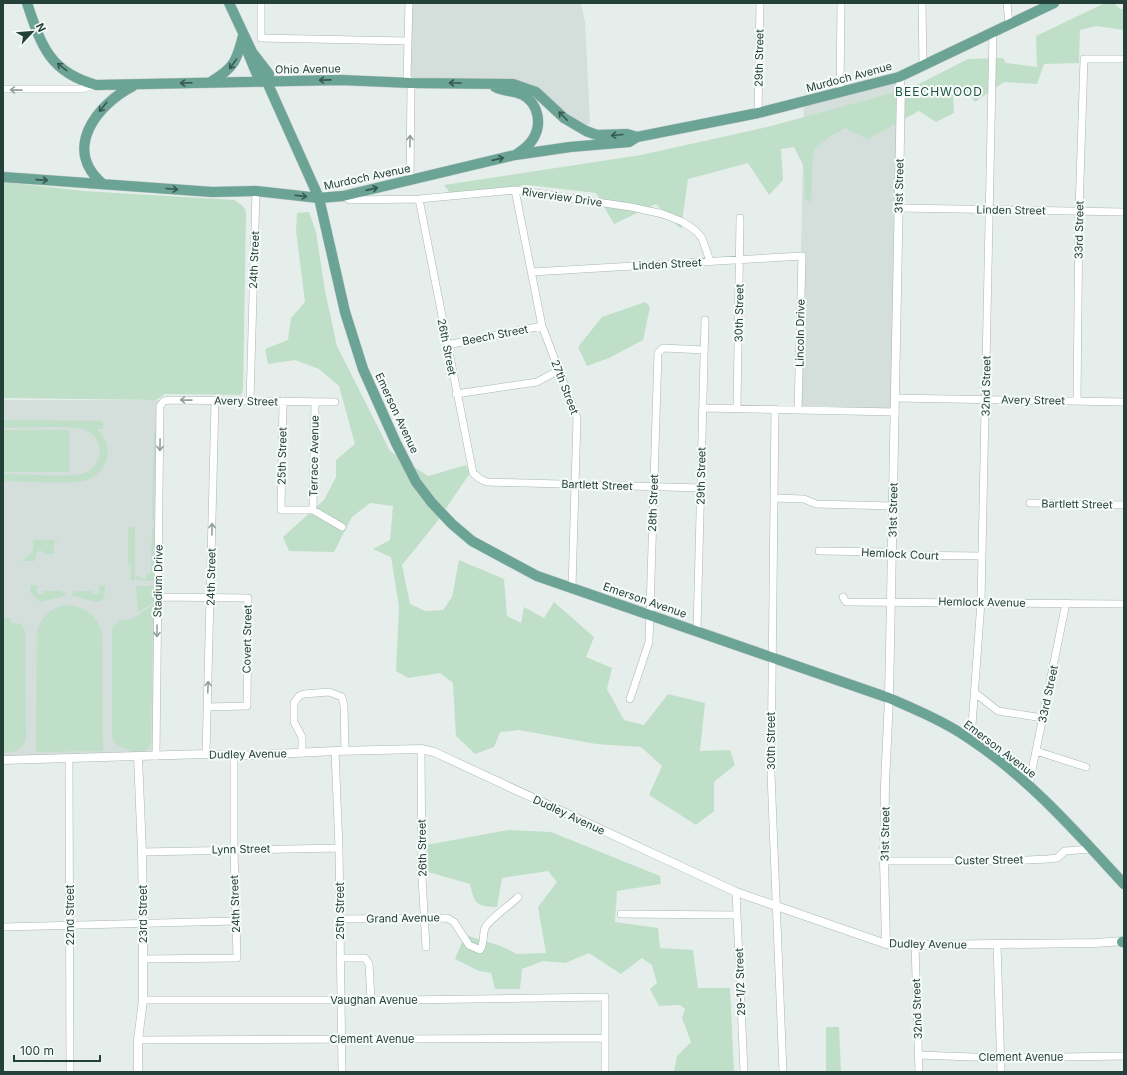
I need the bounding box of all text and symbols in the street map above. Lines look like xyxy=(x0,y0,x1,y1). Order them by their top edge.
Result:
north arrow xyxy=(12,12,52,52)
text: N xyxy=(33,21,49,34)
street label: 29th Street xyxy=(751,29,767,87)
one-way arrow xyxy=(229,58,237,69)
street label: Murdoch Avenue xyxy=(805,59,893,95)
street label: Ohio Avenue xyxy=(275,61,341,77)
one-way arrow xyxy=(56,63,67,72)
one-way arrow xyxy=(319,76,332,84)
one-way arrow xyxy=(180,79,193,87)
one-way arrow xyxy=(449,79,462,87)
district label: BEECHWOOD xyxy=(895,84,983,99)
one-way arrow xyxy=(10,86,23,94)
one-way arrow xyxy=(99,102,108,112)
one-way arrow xyxy=(558,111,568,121)
one-way arrow xyxy=(611,131,624,138)
one-way arrow xyxy=(407,135,414,148)
one-way arrow xyxy=(491,155,504,163)
street label: 31st Street xyxy=(892,158,906,214)
street label: Murdoch Avenue xyxy=(322,161,412,193)
one-way arrow xyxy=(35,176,48,183)
street label: Riverview Drive xyxy=(521,184,603,210)
one-way arrow xyxy=(165,185,178,192)
one-way arrow xyxy=(365,185,378,193)
one-way arrow xyxy=(294,193,307,200)
street label: 33rd Street xyxy=(1071,200,1087,259)
street label: Linden Street xyxy=(976,202,1046,218)
street label: 24th Street xyxy=(246,230,262,289)
street label: Linden Street xyxy=(632,255,702,273)
street label: 30th Street xyxy=(731,283,747,342)
street label: Lincoln Drive xyxy=(792,299,808,367)
street label: 26th Street xyxy=(435,317,459,377)
street label: Beech Street xyxy=(461,322,530,348)
street label: 32nd Street xyxy=(978,355,994,417)
street label: 27th Street xyxy=(548,358,582,417)
street label: Emerson Avenue xyxy=(372,370,422,456)
street label: Avery Street xyxy=(1001,392,1065,408)
street label: Avery Street xyxy=(214,393,278,409)
one-way arrow xyxy=(180,396,193,404)
street label: Terrace Avenue xyxy=(306,415,322,497)
street label: 25th Street xyxy=(274,427,290,485)
one-way arrow xyxy=(156,438,164,451)
street label: 29th Street xyxy=(693,447,709,505)
street label: 28th Street xyxy=(645,473,661,532)
street label: Bartlett Street xyxy=(561,477,633,493)
street label: 31st Street xyxy=(886,482,900,538)
street label: Bartlett Street xyxy=(1041,496,1113,512)
one-way arrow xyxy=(208,523,216,536)
street label: Stadium Drive xyxy=(150,544,166,618)
street label: Hemlock Court xyxy=(861,545,940,563)
street label: 24th Street xyxy=(203,548,219,606)
street label: Emerson Avenue xyxy=(601,579,689,621)
street label: Hemlock Avenue xyxy=(938,594,1026,610)
street label: Covert Street xyxy=(239,604,255,674)
one-way arrow xyxy=(153,624,161,637)
street label: 33rd Street xyxy=(1035,664,1061,724)
one-way arrow xyxy=(204,681,212,694)
street label: 30th Street xyxy=(764,712,778,770)
street label: Emerson Avenue xyxy=(961,717,1039,781)
street label: Dudley Avenue xyxy=(209,746,287,762)
street label: Dudley Avenue xyxy=(531,792,607,838)
street label: 31st Street xyxy=(878,806,892,862)
street label: 26th Street xyxy=(414,819,430,877)
street label: Lynn Street xyxy=(211,841,271,857)
street label: Custer Street xyxy=(955,852,1024,868)
street label: 24th Street xyxy=(227,874,243,933)
street label: 25th Street xyxy=(333,882,347,940)
street label: 22nd Street xyxy=(63,884,77,945)
street label: 23rd Street xyxy=(136,884,150,943)
street label: Grand Avenue xyxy=(366,910,440,926)
street label: Dudley Avenue xyxy=(889,936,967,952)
street label: 29-1/2 Street xyxy=(732,947,748,1016)
street label: 32nd Street xyxy=(909,978,925,1040)
street label: Vaughan Avenue xyxy=(330,993,418,1007)
street label: Clement Avenue xyxy=(330,1032,415,1046)
scale bar xyxy=(14,1037,100,1063)
text: 100 m xyxy=(20,1043,54,1058)
street label: Clement Avenue xyxy=(979,1050,1064,1064)

